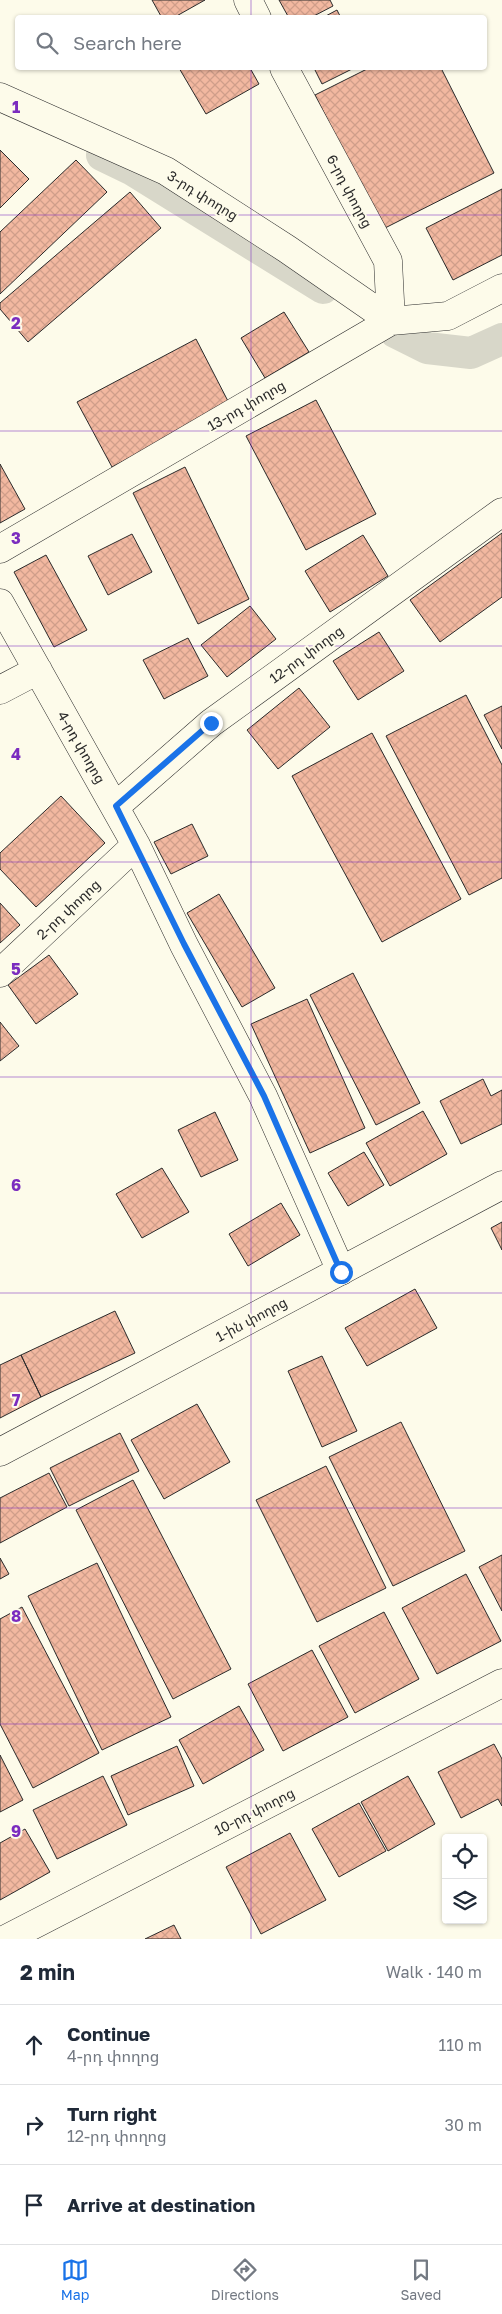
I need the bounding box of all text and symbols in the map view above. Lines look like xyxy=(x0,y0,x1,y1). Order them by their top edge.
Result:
search box xyxy=(15,15,487,70)
icon: search xyxy=(33,29,61,57)
text: Search here xyxy=(73,31,182,54)
text: 1 xyxy=(12,97,20,117)
street label: 6-րդ փողոց xyxy=(324,151,376,231)
street label: 3-րդ փողոց xyxy=(164,166,242,224)
text: 2 xyxy=(11,313,21,333)
street label: 13-րդ փողոց xyxy=(204,376,288,434)
text: 3 xyxy=(11,528,21,548)
street label: 12-րդ փողոց xyxy=(266,621,346,687)
street label: 4-րդ փողոց xyxy=(54,708,110,786)
route end xyxy=(200,712,223,735)
text: 4 xyxy=(11,744,21,764)
street label: 2-րդ փողոց xyxy=(33,875,103,943)
text: 5 xyxy=(11,959,21,979)
text: 6 xyxy=(11,1175,21,1195)
route start xyxy=(330,1261,353,1284)
street label: 1-ին փողոց xyxy=(212,1293,290,1345)
text: 7 xyxy=(12,1390,21,1410)
text: 8 xyxy=(11,1606,21,1626)
street label: 10-րդ փողոց xyxy=(211,1783,297,1839)
text: 9 xyxy=(11,1821,21,1841)
map controls xyxy=(442,1834,487,1924)
button: locate xyxy=(442,1834,487,1879)
button: layers xyxy=(442,1879,487,1924)
text: 2 min xyxy=(20,1959,75,1985)
text: Walk · 140 m xyxy=(386,1962,482,1982)
text: Continue xyxy=(67,2022,150,2045)
icon: ahead xyxy=(20,2031,48,2059)
text: 110 m xyxy=(438,2035,482,2055)
text: 4-րդ փողոց xyxy=(67,2046,159,2066)
text: Turn right xyxy=(67,2102,157,2125)
icon: right xyxy=(20,2111,48,2139)
text: 30 m xyxy=(445,2115,482,2135)
text: 12-րդ փողոց xyxy=(67,2126,167,2146)
icon: arrive xyxy=(20,2191,48,2219)
text: Arrive at destination xyxy=(67,2193,255,2216)
tab: Map xyxy=(61,2256,89,2303)
tab: Directions xyxy=(211,2256,279,2303)
tab: Saved xyxy=(400,2256,441,2303)

